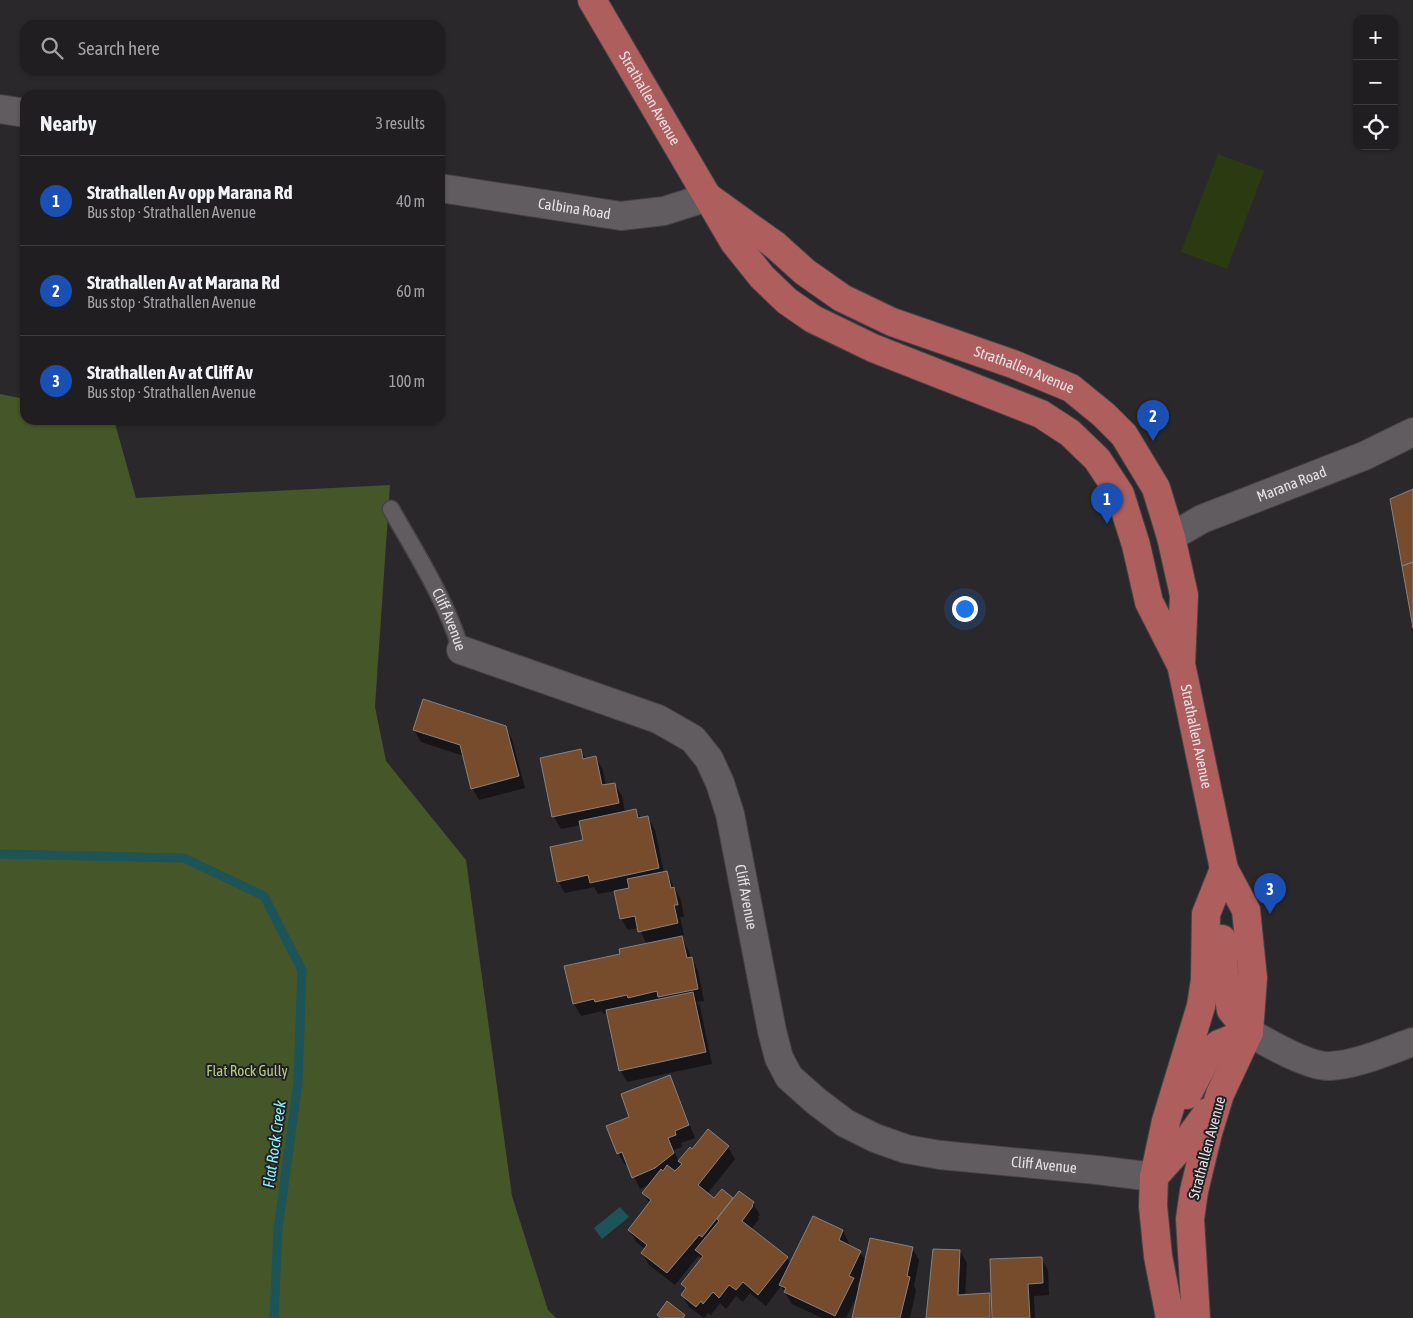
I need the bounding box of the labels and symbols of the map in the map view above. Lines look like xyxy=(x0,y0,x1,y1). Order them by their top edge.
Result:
street label: Strathallen Avenue xyxy=(616,48,684,148)
street label: Calbina Road xyxy=(537,194,612,222)
street label: Strathallen Avenue xyxy=(972,342,1077,396)
pin: 2 xyxy=(1137,400,1169,441)
street label: Marana Road xyxy=(1254,462,1329,505)
pin: 1 xyxy=(1091,483,1123,524)
street label: Cliff Avenue xyxy=(429,585,470,653)
your location xyxy=(952,596,978,622)
street label: Strathallen Avenue xyxy=(1178,683,1216,790)
street label: Cliff Avenue xyxy=(732,863,761,931)
pin: 3 xyxy=(1254,873,1286,914)
park label: Flat Rock Gully xyxy=(206,1062,288,1079)
street label: Strathallen Avenue xyxy=(1185,1094,1228,1201)
water label: Flat Rock Creek xyxy=(259,1098,289,1189)
street label: Cliff Avenue xyxy=(1010,1153,1078,1176)

